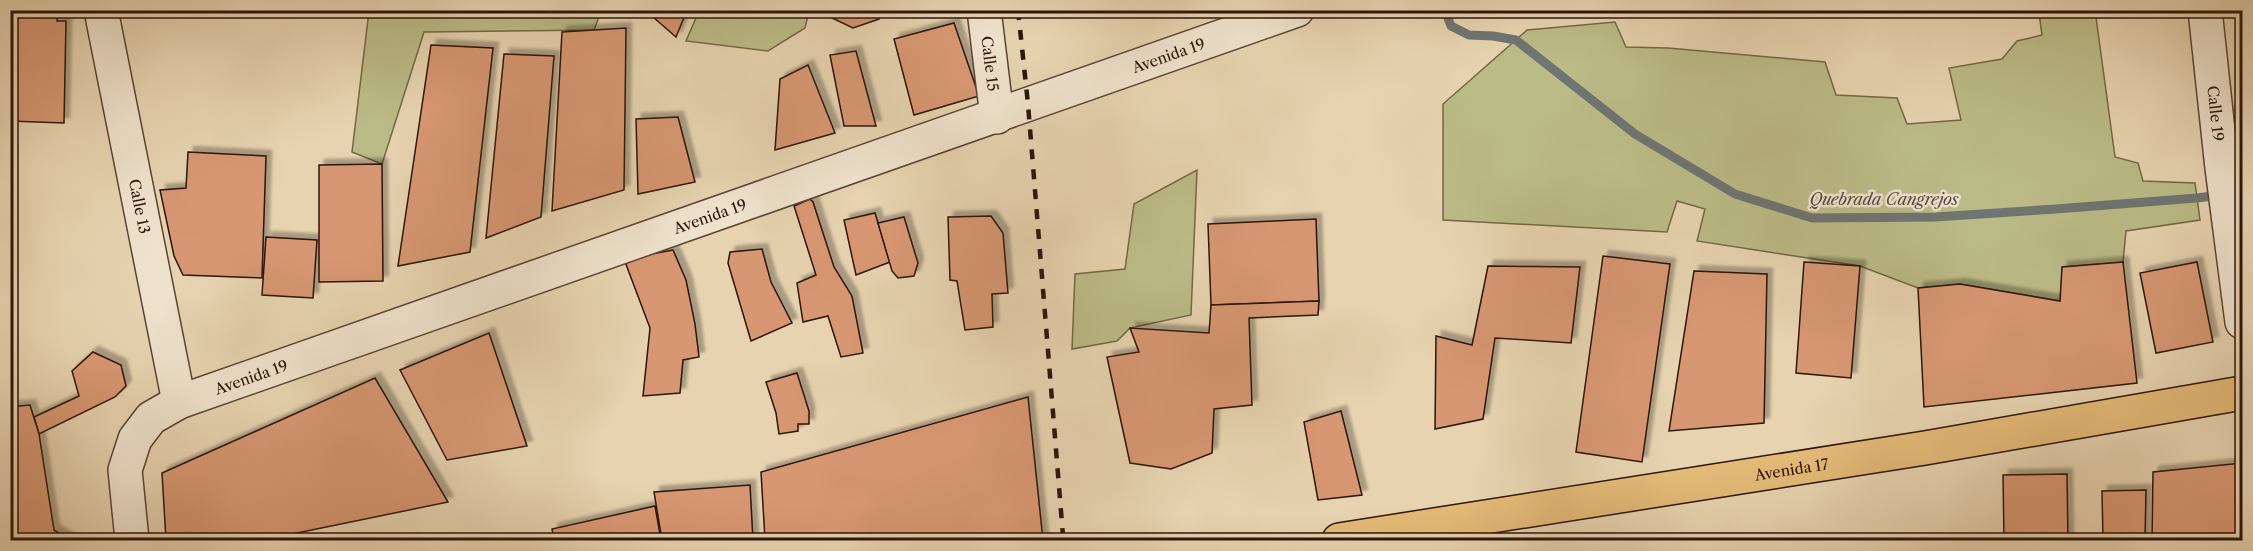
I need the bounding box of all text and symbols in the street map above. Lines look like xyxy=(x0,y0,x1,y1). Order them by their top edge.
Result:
street label: Avenida 19 xyxy=(1128,34,1207,77)
street label: Calle 15 xyxy=(978,35,1003,92)
street label: Calle 19 xyxy=(2204,85,2229,142)
street label: Calle 13 xyxy=(125,177,155,235)
water label: Quebrada Cangrejos xyxy=(1809,189,1959,209)
street label: Avenida 19 xyxy=(670,194,749,238)
street label: Avenida 19 xyxy=(211,355,290,399)
street label: Avenida 17 xyxy=(1752,454,1831,484)

